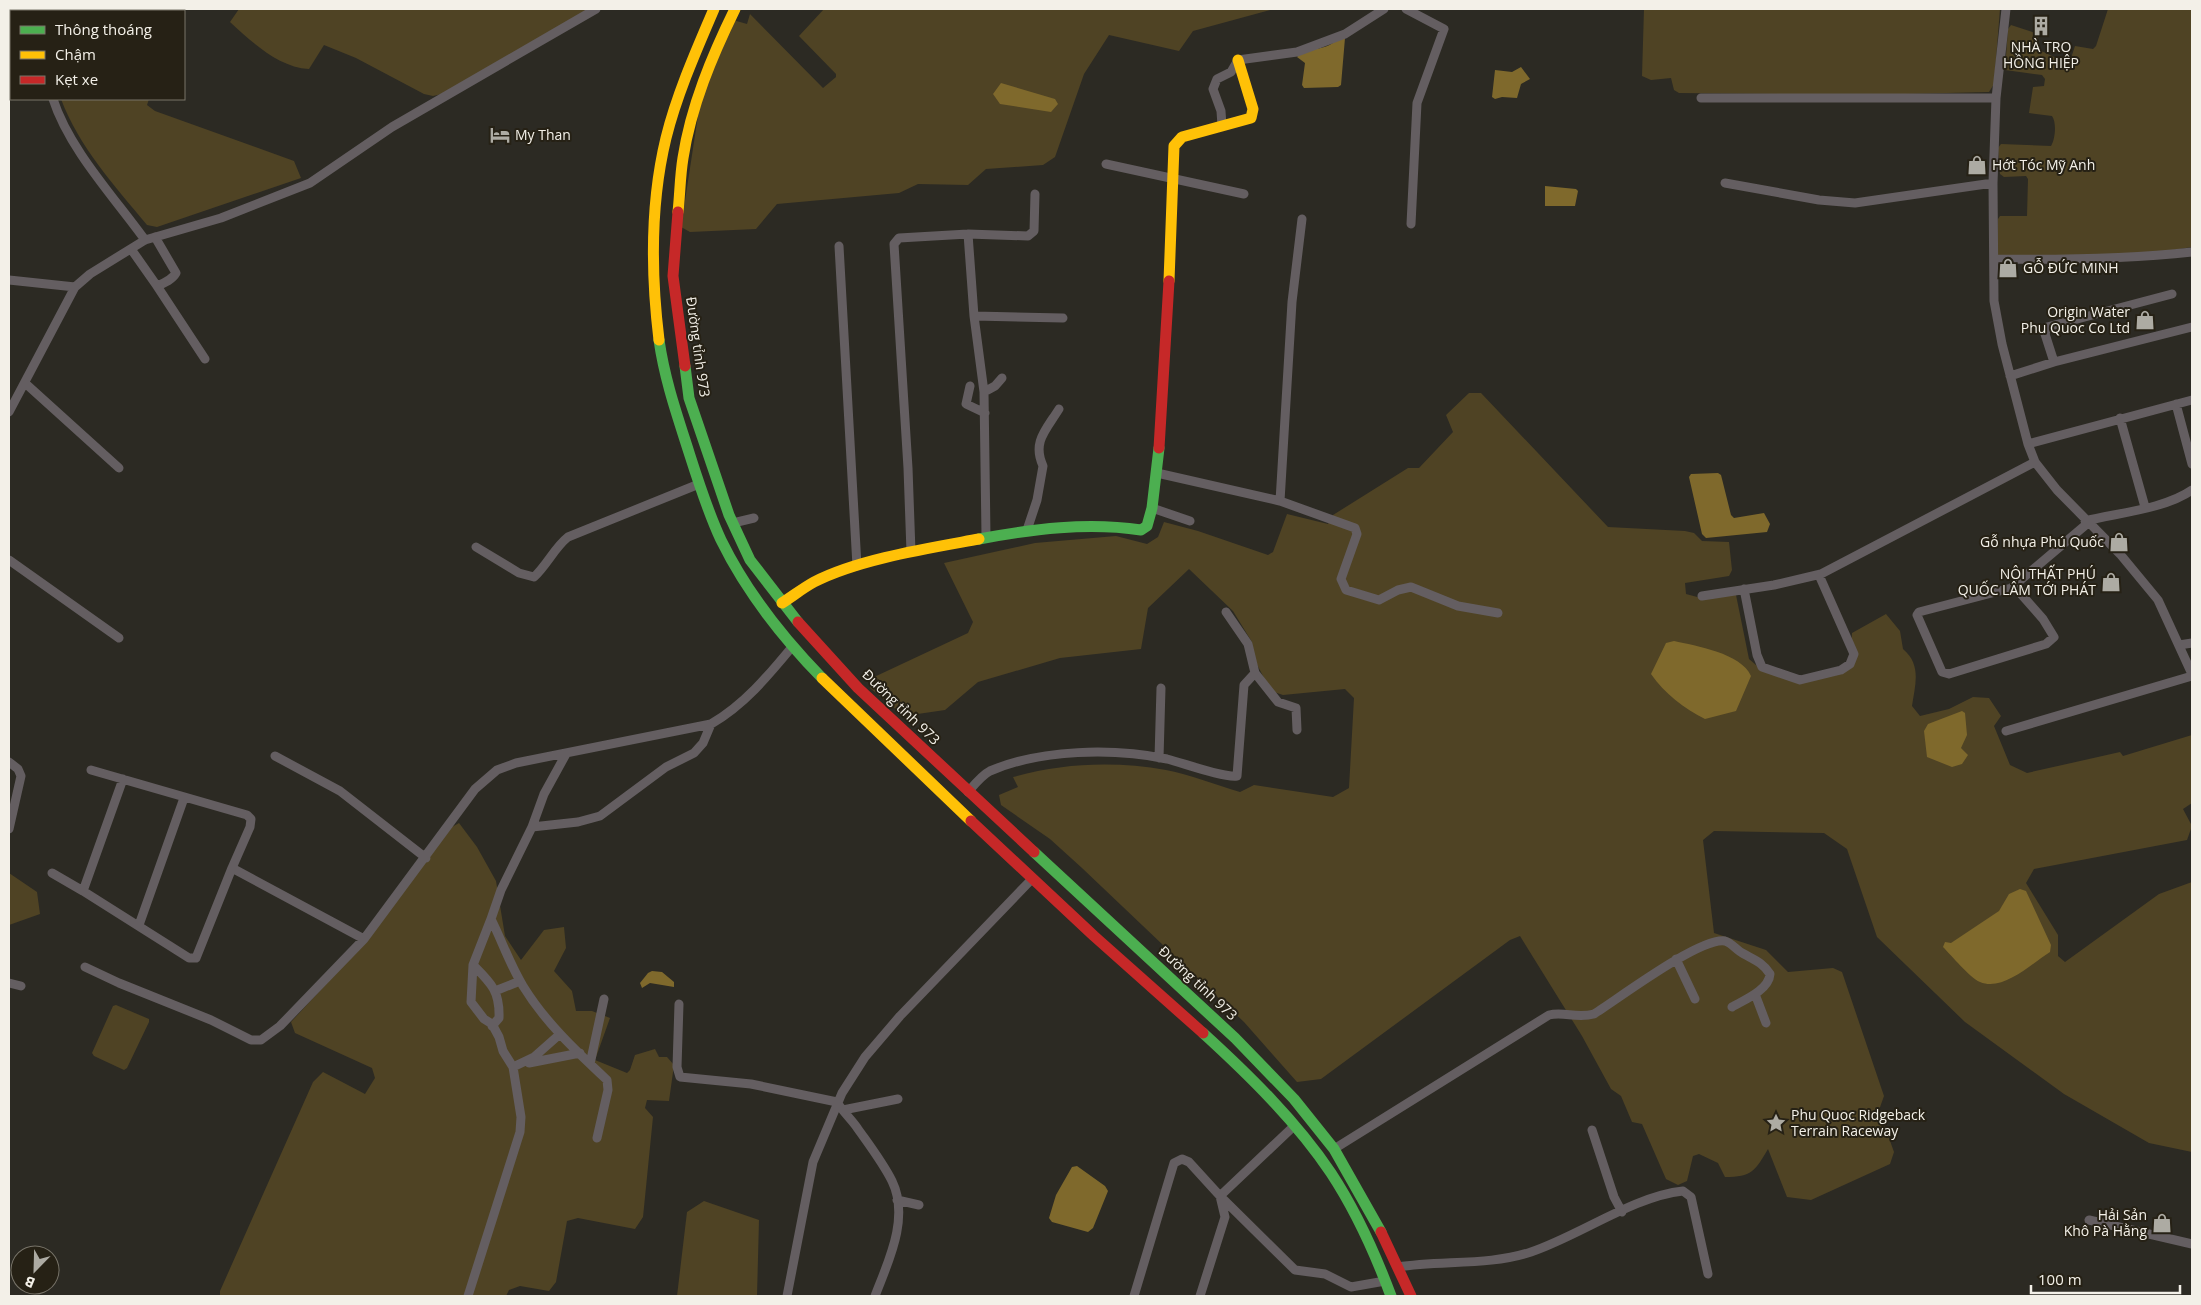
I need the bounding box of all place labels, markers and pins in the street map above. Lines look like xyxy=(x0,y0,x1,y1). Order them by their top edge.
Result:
building icon: NHÀ TRỌ HỒNG HIỆP xyxy=(2030,15,2052,37)
place label: NHÀ TRỌ HỒNG HIỆP xyxy=(2003,37,2079,72)
hotel icon: My Than xyxy=(489,124,511,146)
place label: My Than xyxy=(515,125,571,144)
shop icon: Hớt Tóc Mỹ Anh xyxy=(1966,154,1988,176)
place label: Hớt Tóc Mỹ Anh xyxy=(1992,155,2095,174)
shop icon: GỖ ĐỨC MINH xyxy=(1997,257,2019,279)
place label: GỖ ĐỨC MINH xyxy=(2023,257,2119,277)
place label: Origin Water Phu Quoc Co Ltd xyxy=(2021,302,2130,337)
shop icon: Origin Water Phu Quoc Co Ltd xyxy=(2134,309,2156,331)
shop icon: Gỗ nhựa Phú Quốc xyxy=(2108,531,2130,553)
place label: Gỗ nhựa Phú Quốc xyxy=(1980,532,2104,551)
place label: NỘI THẤT PHÚ QUỐC LÂM TỚI PHÁT xyxy=(1958,564,2096,599)
shop icon: NỘI THẤT PHÚ QUỐC LÂM TỚI PHÁT xyxy=(2100,571,2122,593)
place label: Phu Quoc Ridgeback Terrain Raceway xyxy=(1791,1105,1926,1140)
place icon: Phu Quoc Ridgeback Terrain Raceway xyxy=(1765,1112,1787,1134)
place label: Hải Sản Khô Pà Hằng xyxy=(2064,1205,2147,1240)
shop icon: Hải Sản Khô Pà Hằng xyxy=(2151,1212,2173,1234)

